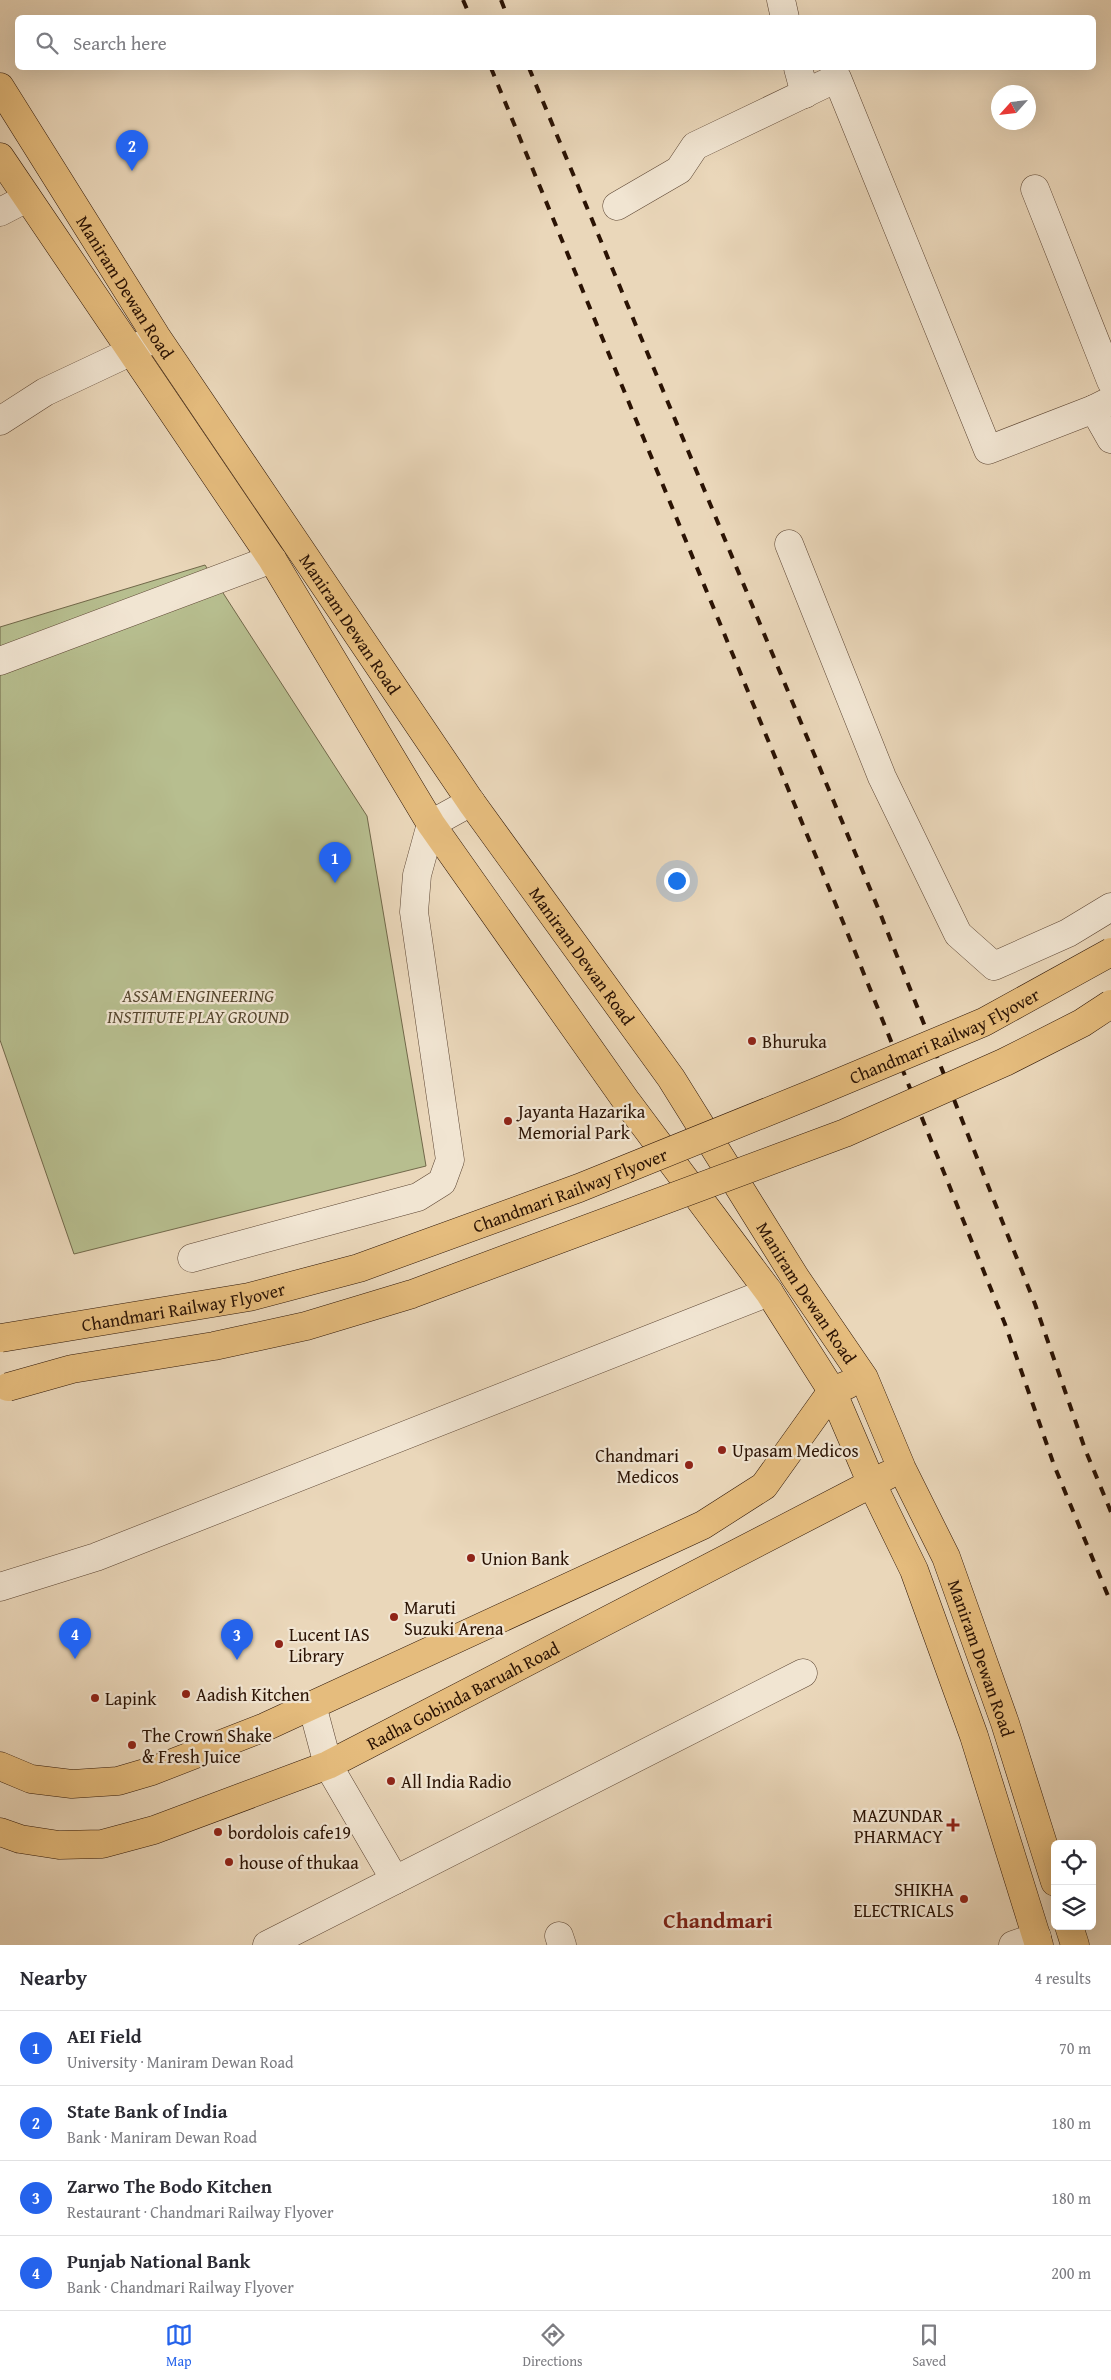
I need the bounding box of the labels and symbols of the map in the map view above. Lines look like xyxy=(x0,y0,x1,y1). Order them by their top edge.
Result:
north arrow xyxy=(991,85,1036,130)
pin: 2 xyxy=(116,130,148,171)
street label: Maniram Dewan Road xyxy=(70,210,181,364)
street label: Maniram Dewan Road xyxy=(293,548,408,700)
pin: 1 xyxy=(319,842,351,883)
your location xyxy=(664,868,690,894)
street label: Maniram Dewan Road xyxy=(523,881,642,1031)
street label: Chandmari Railway Flyover xyxy=(845,980,1045,1090)
park label: ASSAM ENGINEERING INSTITUTE PLAY GROUND xyxy=(107,982,289,1030)
place label: Bhuruka xyxy=(762,1028,827,1055)
marker: Bhuruka xyxy=(746,1035,758,1047)
place label: Jayanta Hazarika Memorial Park xyxy=(516,1098,646,1146)
marker: Jayanta Hazarika Memorial Park xyxy=(502,1115,514,1127)
street label: Chandmari Railway Flyover xyxy=(469,1140,672,1239)
street label: Maniram Dewan Road xyxy=(750,1216,864,1369)
street label: Chandmari Railway Flyover xyxy=(79,1274,289,1338)
place label: Upasam Medicos xyxy=(732,1437,859,1464)
place label: Chandmari Medicos xyxy=(595,1442,679,1490)
marker: Upasam Medicos xyxy=(716,1444,728,1456)
marker: Chandmari Medicos xyxy=(683,1459,695,1471)
place label: Union Bank xyxy=(481,1545,570,1572)
marker: Union Bank xyxy=(465,1552,477,1564)
street label: Maniram Dewan Road xyxy=(941,1576,1022,1740)
place label: Maruti Suzuki Arena xyxy=(404,1594,504,1642)
marker: Maruti Suzuki Arena xyxy=(388,1611,400,1623)
pin: 4 xyxy=(59,1618,91,1659)
pin: 3 xyxy=(221,1619,253,1660)
place label: Lucent IAS Library xyxy=(289,1621,370,1669)
street label: Radha Gobinda Baruah Road xyxy=(362,1634,564,1756)
marker: Lucent IAS Library xyxy=(273,1638,285,1650)
place label: Aadish Kitchen xyxy=(196,1681,310,1708)
place label: Lapink xyxy=(105,1685,157,1712)
marker: Aadish Kitchen xyxy=(180,1688,192,1700)
marker: Lapink xyxy=(89,1692,101,1704)
place label: The Crown Shake & Fresh Juice xyxy=(142,1722,272,1770)
marker: The Crown Shake & Fresh Juice xyxy=(126,1739,138,1751)
place label: All India Radio xyxy=(401,1768,511,1795)
marker: All India Radio xyxy=(385,1775,397,1787)
place label: MAZUNDAR PHARMACY xyxy=(852,1802,944,1850)
place label: bordolois cafe19 xyxy=(228,1819,351,1846)
marker: MAZUNDAR PHARMACY xyxy=(947,1819,959,1831)
marker: bordolois cafe19 xyxy=(212,1826,224,1838)
place label: house of thukaa xyxy=(239,1849,359,1876)
marker: house of thukaa xyxy=(223,1856,235,1868)
place label: SHIKHA ELECTRICALS xyxy=(854,1876,954,1924)
marker: SHIKHA ELECTRICALS xyxy=(958,1893,970,1905)
district label: Chandmari xyxy=(663,1904,773,1936)

